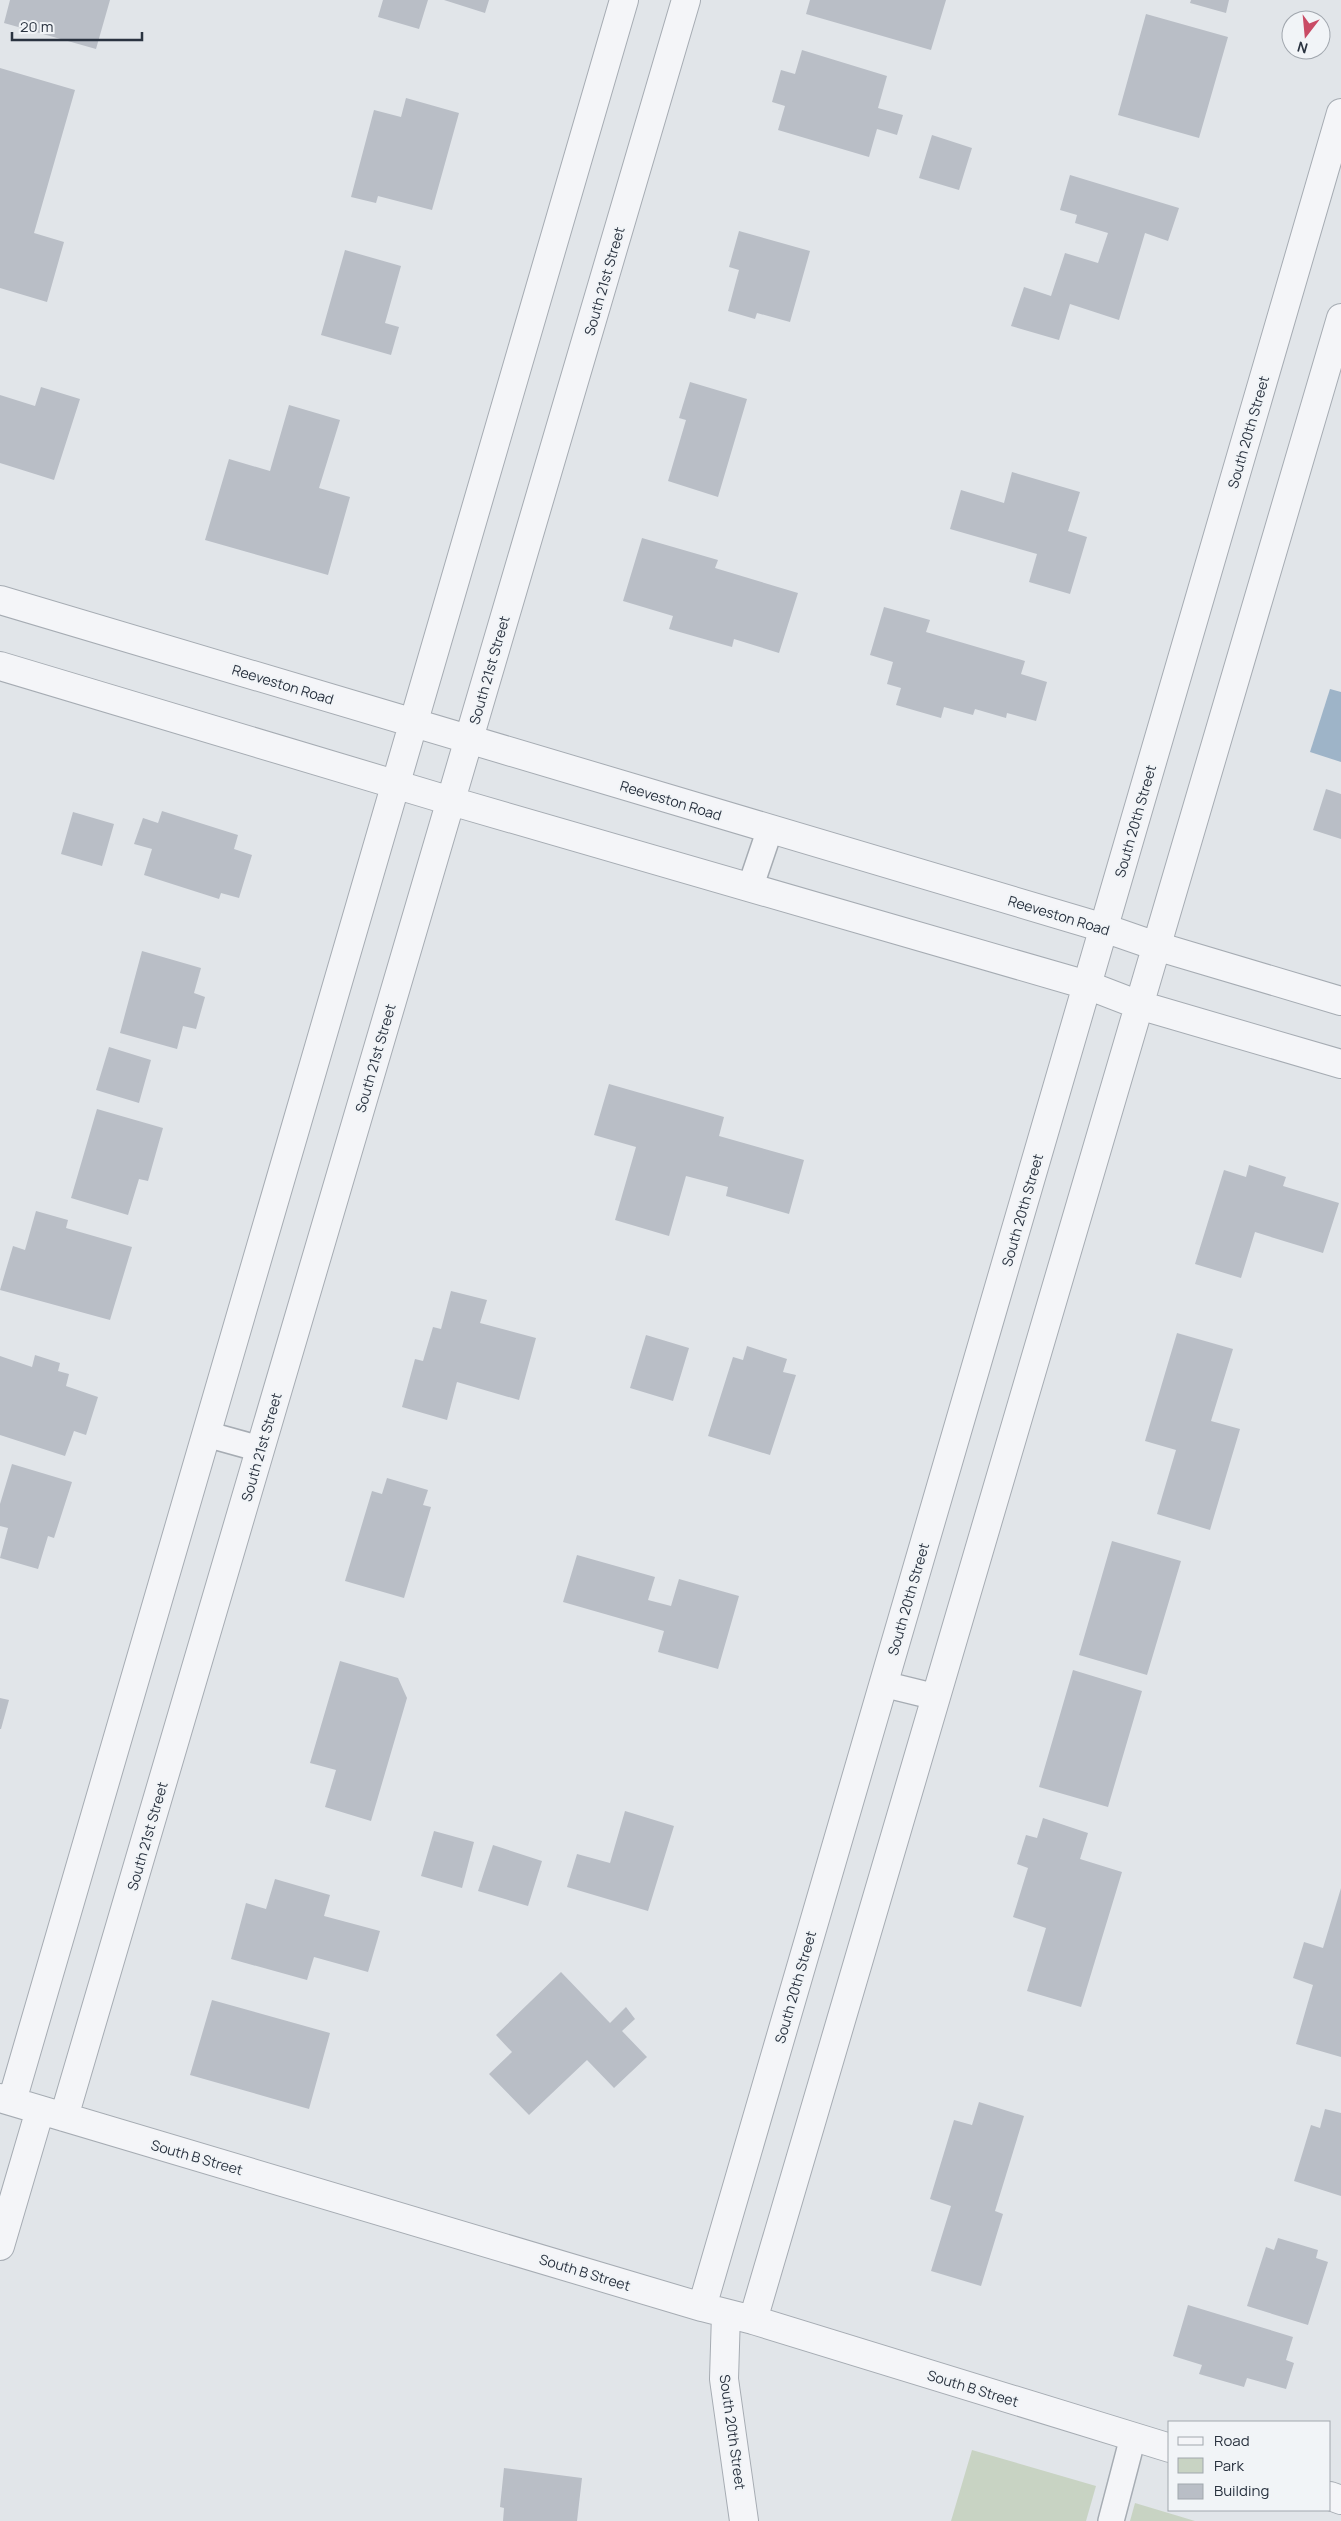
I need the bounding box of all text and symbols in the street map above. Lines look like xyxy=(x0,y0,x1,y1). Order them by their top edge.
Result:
scale bar xyxy=(12,10,142,42)
north arrow xyxy=(1281,10,1331,60)
text: 20 m xyxy=(20,16,53,37)
text: N xyxy=(1295,37,1310,58)
street label: South 21st Street xyxy=(579,224,629,338)
street label: South 20th Street xyxy=(1223,373,1273,491)
street label: South 21st Street xyxy=(464,613,514,727)
street label: Reeveston Road xyxy=(230,660,336,708)
street label: South 20th Street xyxy=(1110,762,1160,880)
street label: Reeveston Road xyxy=(618,776,724,824)
street label: Reeveston Road xyxy=(1006,891,1112,939)
street label: South 21st Street xyxy=(350,1001,400,1115)
street label: South 20th Street xyxy=(997,1151,1047,1269)
street label: South 21st Street xyxy=(236,1390,286,1504)
street label: South 20th Street xyxy=(883,1540,933,1658)
street label: South 21st Street xyxy=(122,1779,172,1893)
street label: South 20th Street xyxy=(770,1928,820,2046)
street label: South B Street xyxy=(149,2135,245,2179)
street label: South B Street xyxy=(537,2249,633,2295)
street label: South B Street xyxy=(925,2365,1021,2411)
street label: South 20th Street xyxy=(715,2373,751,2491)
legend xyxy=(1168,2421,1331,2511)
text: Road xyxy=(1214,2430,1250,2451)
text: Park xyxy=(1214,2455,1244,2476)
text: Building xyxy=(1214,2480,1269,2501)

